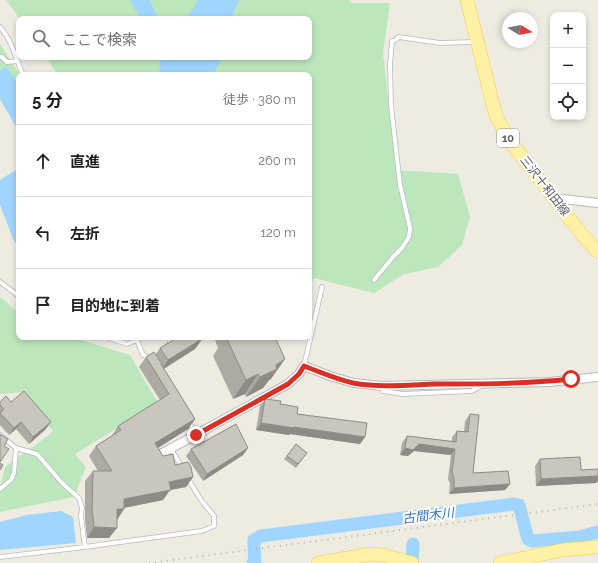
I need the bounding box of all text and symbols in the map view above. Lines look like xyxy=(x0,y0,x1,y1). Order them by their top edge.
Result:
north arrow xyxy=(502,12,538,48)
map controls xyxy=(550,12,586,120)
button: + xyxy=(550,12,586,48)
search box xyxy=(16,16,312,60)
icon: search xyxy=(30,27,52,49)
text: ここで検索 xyxy=(62,31,137,49)
button: − xyxy=(550,48,586,84)
button: locate xyxy=(550,84,586,120)
text: 5 分 xyxy=(32,90,63,110)
text: 徒歩 · 380 m xyxy=(223,92,296,107)
road number: 10 xyxy=(497,129,519,147)
icon: ahead xyxy=(32,150,54,172)
text: 直進 xyxy=(70,153,100,171)
text: 260 m xyxy=(258,153,296,168)
street label: 三沢十和田線 xyxy=(517,153,573,219)
icon: left xyxy=(32,222,54,244)
text: 左折 xyxy=(70,225,100,243)
text: 120 m xyxy=(260,225,296,240)
icon: arrive xyxy=(32,294,54,316)
text: 目的地に到着 xyxy=(70,297,160,315)
route start xyxy=(562,370,580,388)
route end xyxy=(187,426,205,444)
water label: 古間木川 xyxy=(401,505,457,526)

